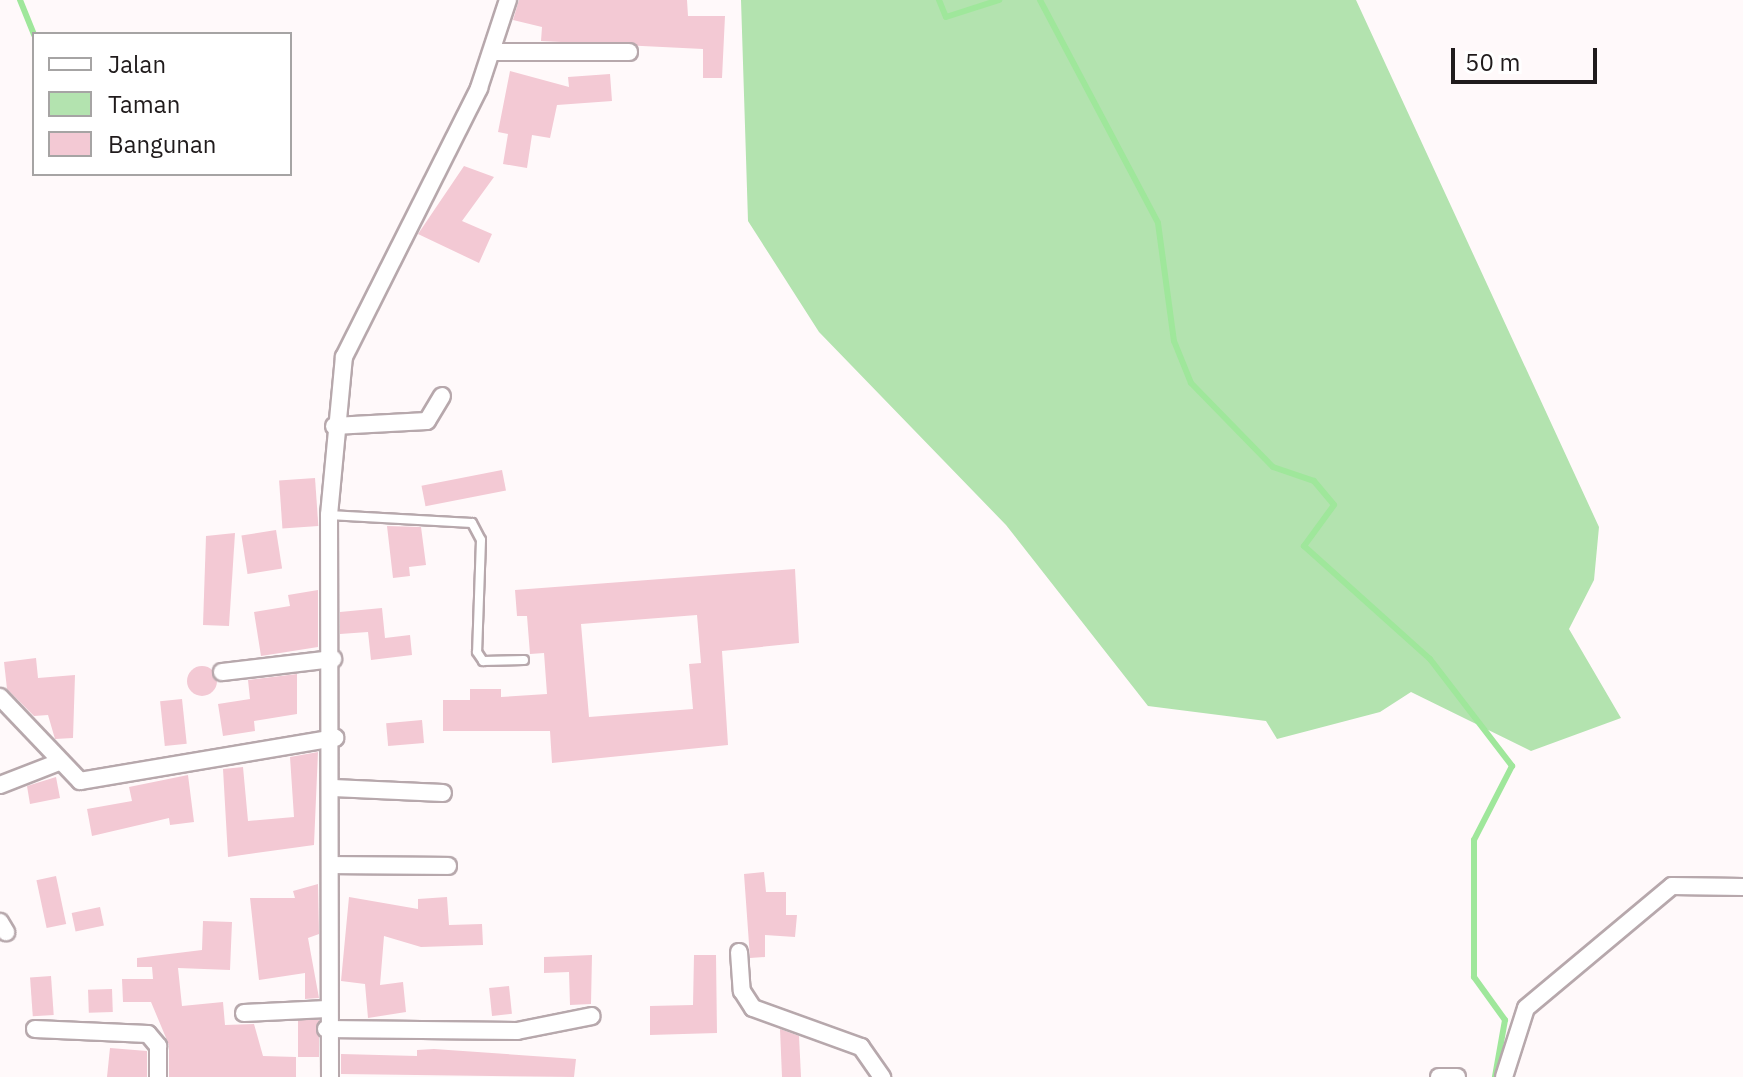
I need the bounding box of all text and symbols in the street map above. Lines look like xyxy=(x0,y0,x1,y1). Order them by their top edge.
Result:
legend xyxy=(32,32,292,176)
scale bar xyxy=(1455,32,1601,82)
text: 50 m xyxy=(1465,46,1520,78)
text: Jalan xyxy=(108,48,166,80)
text: Taman xyxy=(108,88,180,120)
text: Bangunan xyxy=(108,128,216,160)

